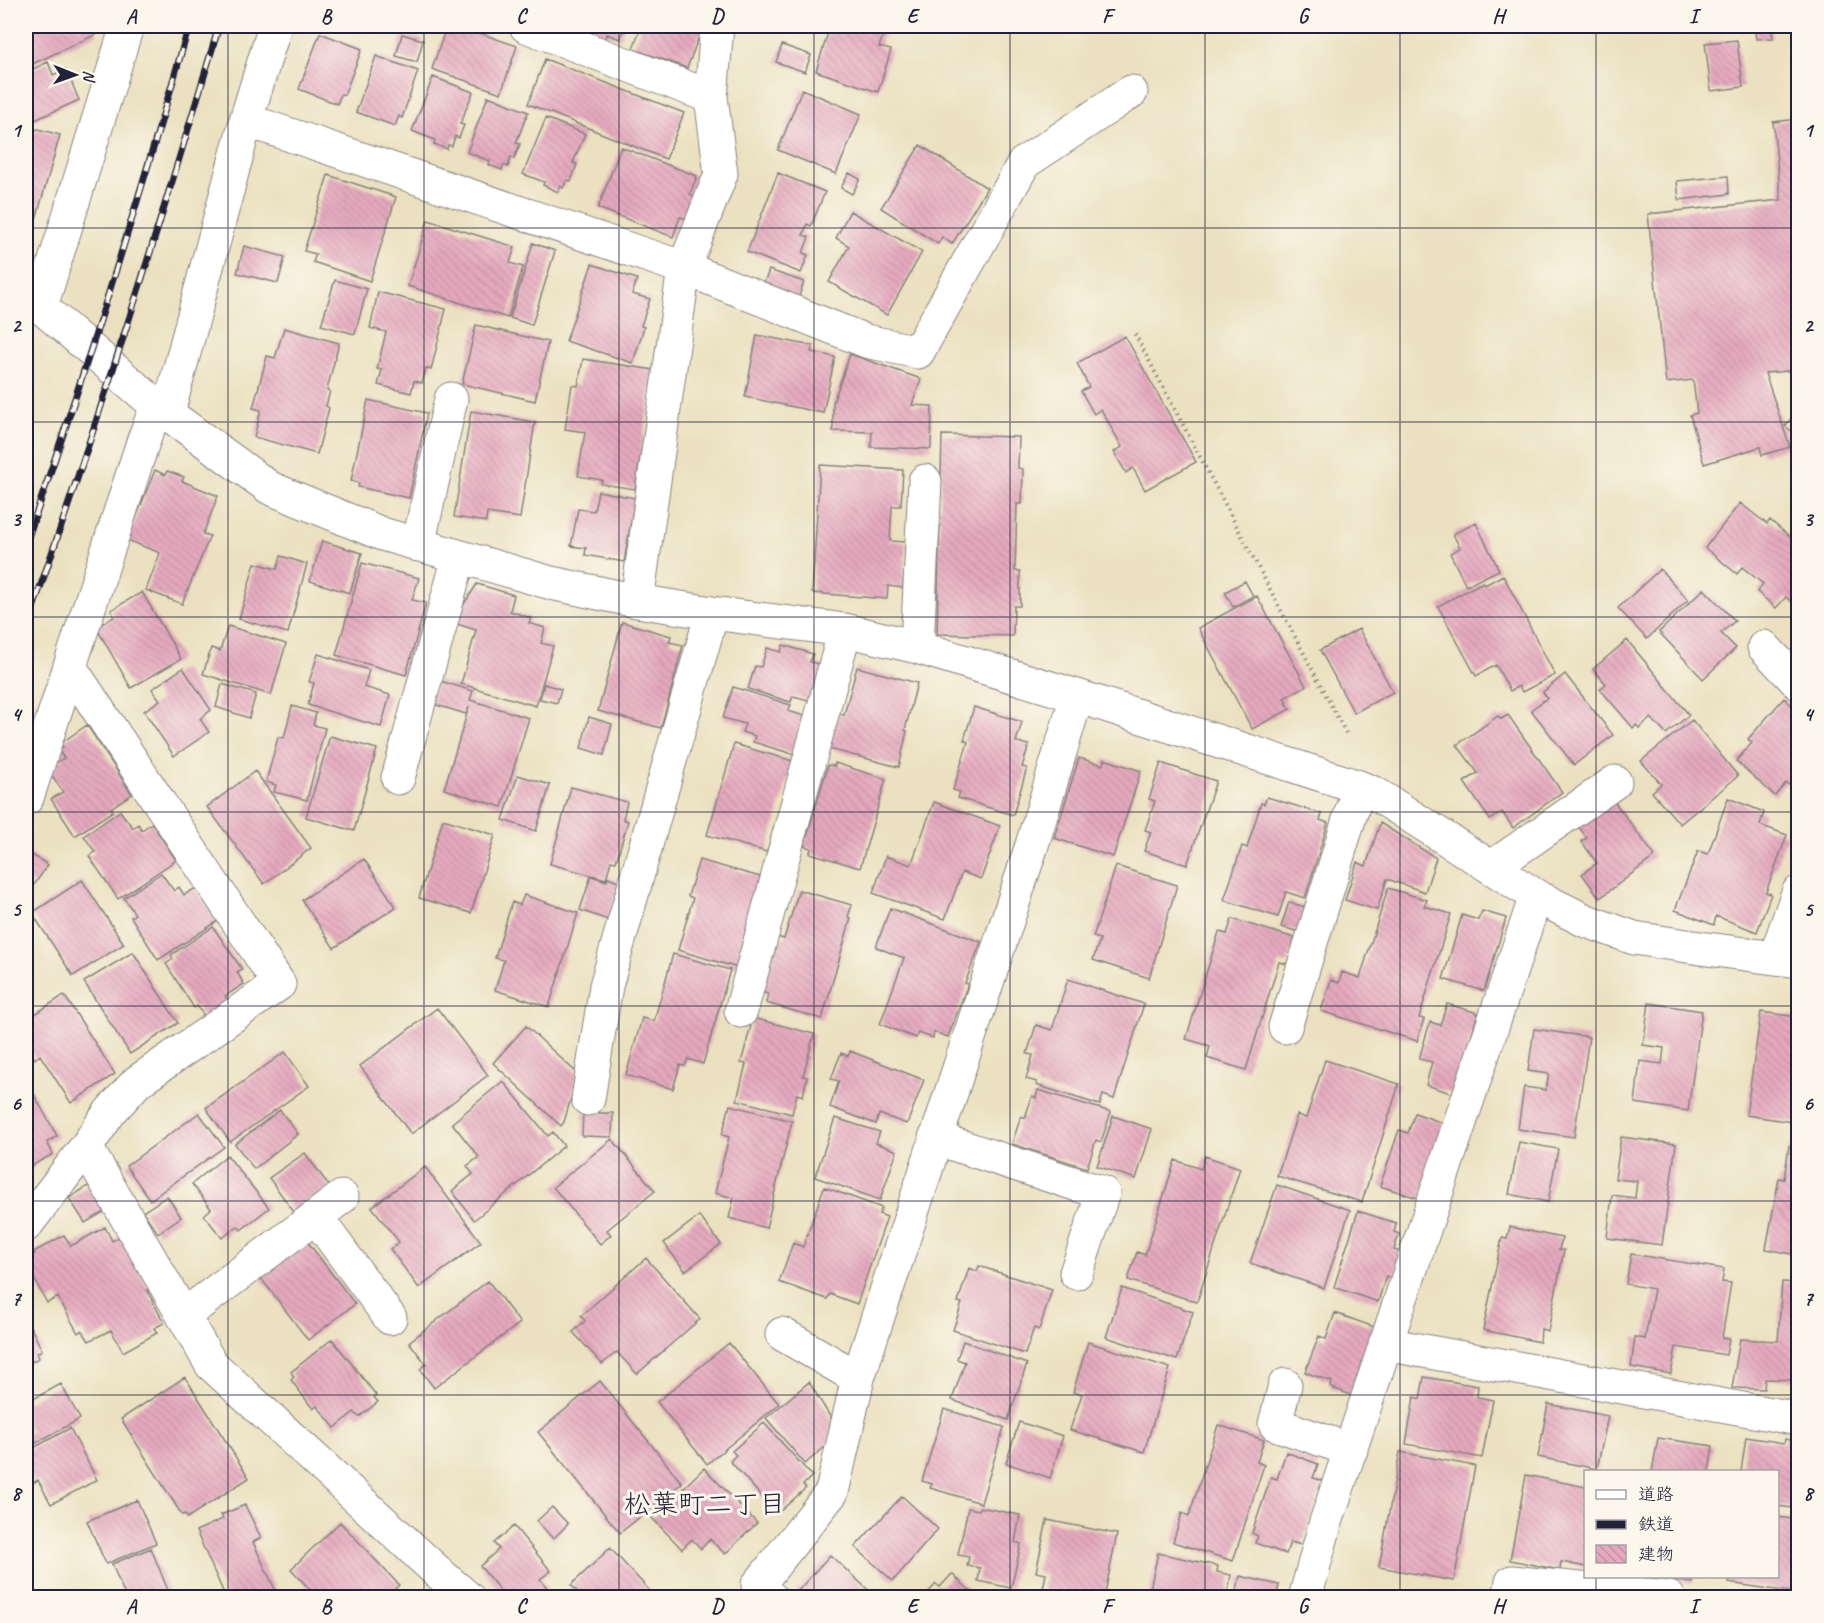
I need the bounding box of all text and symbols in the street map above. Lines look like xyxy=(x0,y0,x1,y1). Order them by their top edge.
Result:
text: A xyxy=(126,4,138,29)
text: B xyxy=(321,4,333,29)
text: C xyxy=(516,4,528,29)
text: D xyxy=(711,4,725,29)
text: E xyxy=(907,4,921,29)
text: F xyxy=(1102,4,1116,29)
text: G xyxy=(1298,4,1311,29)
text: H xyxy=(1492,4,1507,29)
text: I xyxy=(1689,4,1702,29)
north arrow xyxy=(45,45,105,105)
text: N xyxy=(79,70,99,83)
text: 1 xyxy=(12,118,23,143)
text: 1 xyxy=(1804,118,1815,143)
text: 2 xyxy=(12,313,23,338)
text: 2 xyxy=(1804,313,1815,338)
text: 3 xyxy=(12,507,23,532)
text: 3 xyxy=(1804,507,1815,532)
text: 4 xyxy=(12,702,24,727)
text: 4 xyxy=(1804,702,1816,727)
text: 5 xyxy=(12,897,23,922)
text: 5 xyxy=(1804,897,1815,922)
text: 6 xyxy=(11,1091,22,1116)
text: 6 xyxy=(1803,1091,1814,1116)
text: 7 xyxy=(12,1286,23,1311)
text: 7 xyxy=(1804,1286,1815,1311)
legend xyxy=(1584,1470,1779,1578)
text: 8 xyxy=(12,1481,24,1506)
text: 8 xyxy=(1804,1481,1816,1506)
text: 道路 xyxy=(1638,1483,1674,1505)
district label: 松葉町二丁目 xyxy=(624,1487,786,1521)
text: 鉄道 xyxy=(1638,1513,1674,1535)
text: 建物 xyxy=(1638,1543,1674,1565)
text: A xyxy=(126,1594,138,1619)
text: B xyxy=(321,1594,333,1619)
text: C xyxy=(516,1594,528,1619)
text: D xyxy=(711,1594,725,1619)
text: E xyxy=(907,1594,921,1619)
text: F xyxy=(1102,1594,1116,1619)
text: G xyxy=(1298,1594,1311,1619)
text: H xyxy=(1492,1594,1507,1619)
text: I xyxy=(1689,1594,1702,1619)

